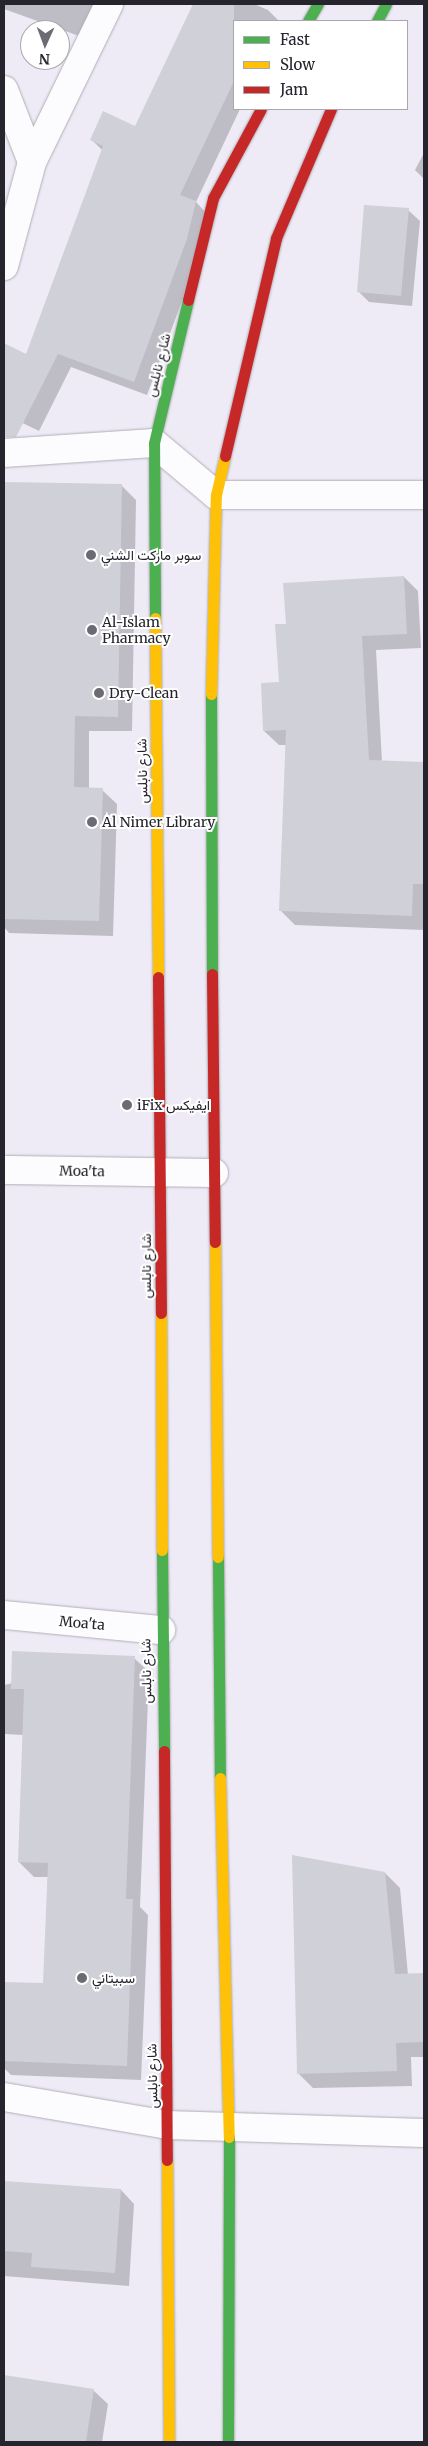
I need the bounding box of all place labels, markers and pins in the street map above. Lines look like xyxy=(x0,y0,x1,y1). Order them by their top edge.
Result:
place label: سوبر ماركت الشني xyxy=(101,547,201,563)
marker: سوبر ماركت الشني xyxy=(85,549,97,561)
place label: Al-Islam Pharmacy xyxy=(102,614,171,646)
marker: Al-Islam Pharmacy xyxy=(86,624,98,636)
place label: Dry-Clean xyxy=(109,685,178,701)
marker: Dry-Clean xyxy=(93,687,105,699)
place label: Al Nimer Library xyxy=(102,814,215,830)
marker: Al Nimer Library xyxy=(86,816,98,828)
place label: iFix ايفيكس xyxy=(137,1097,210,1113)
marker: iFix ايفيكس xyxy=(121,1099,133,1111)
place label: سبيتاني xyxy=(92,1970,135,1986)
marker: سبيتاني xyxy=(76,1972,88,1984)

